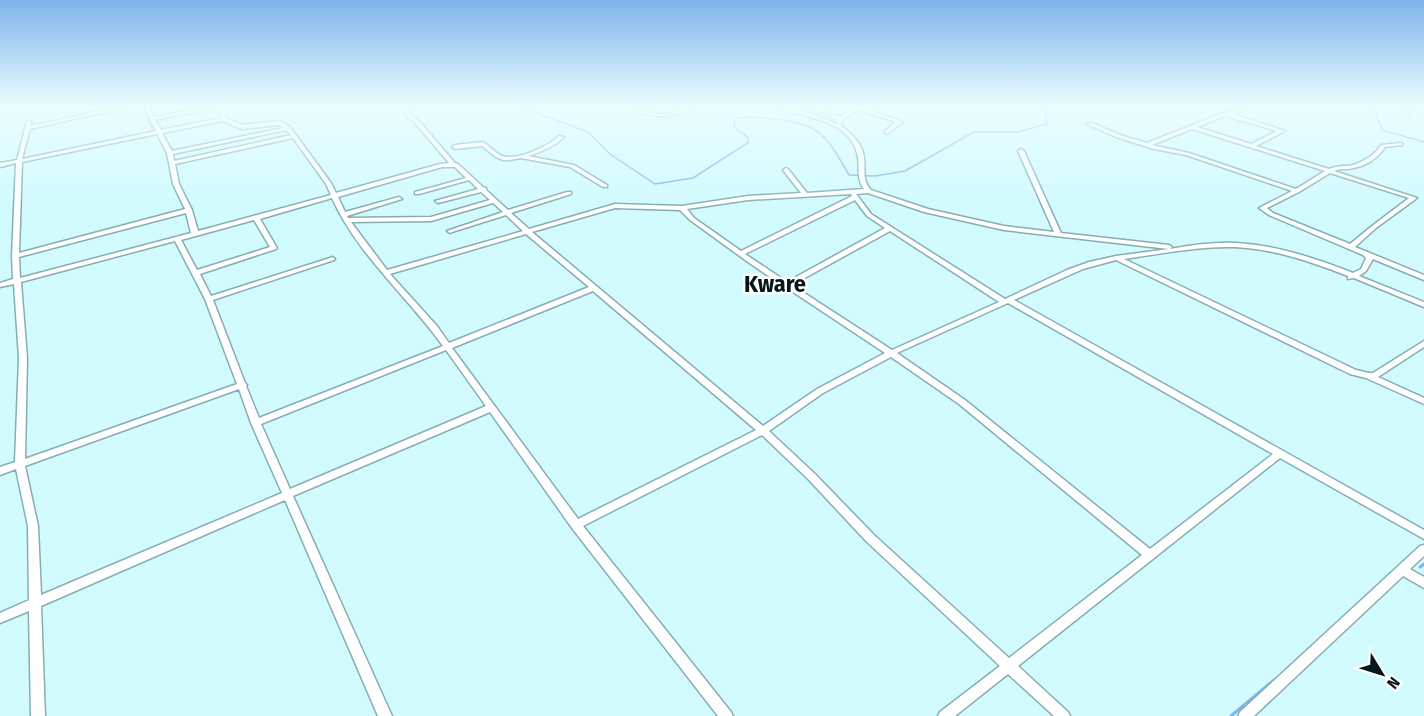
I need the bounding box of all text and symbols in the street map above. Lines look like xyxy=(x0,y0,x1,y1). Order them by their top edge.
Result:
district label: Kware xyxy=(744,270,806,298)
north arrow xyxy=(1352,644,1412,704)
text: N xyxy=(1383,673,1404,693)

